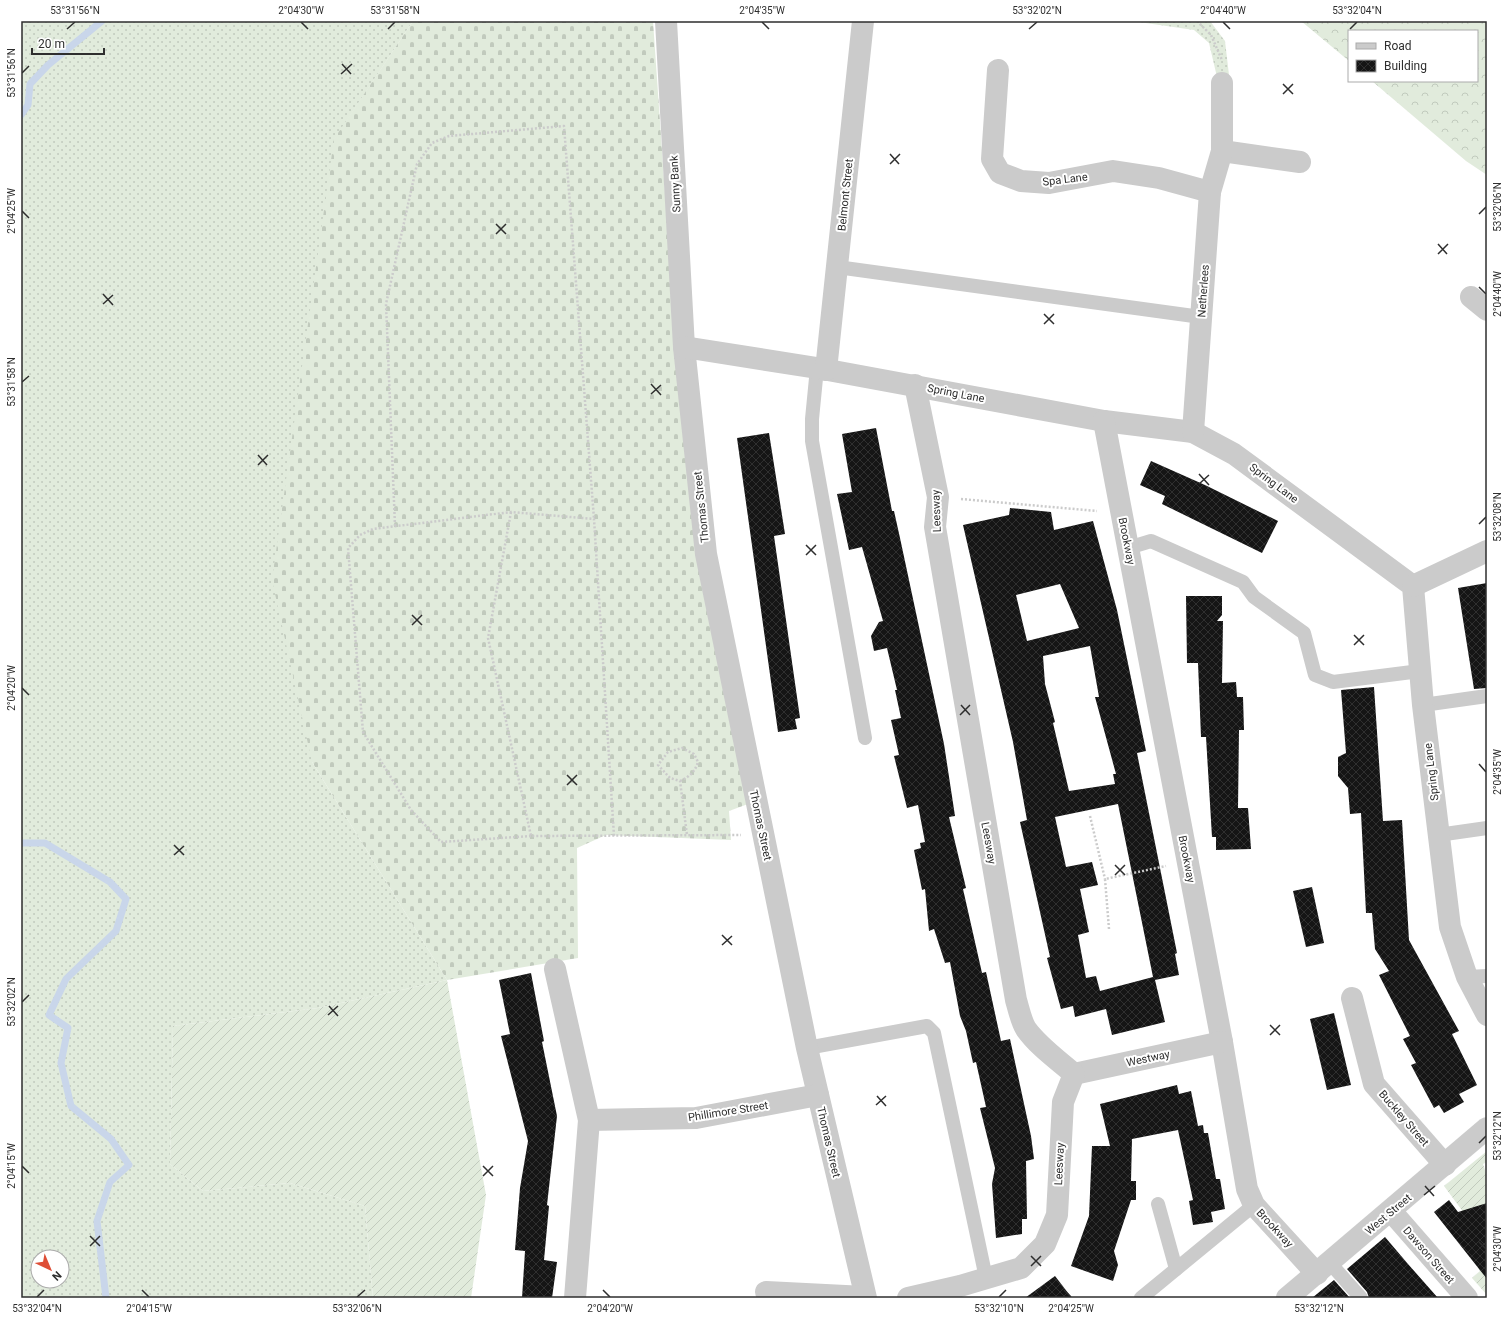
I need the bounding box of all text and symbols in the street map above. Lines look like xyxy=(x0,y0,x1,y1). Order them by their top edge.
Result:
text: 53°31'56"N xyxy=(50,5,100,16)
text: 2°04'30"W xyxy=(278,5,324,16)
text: 53°31'58"N xyxy=(370,5,420,16)
text: 2°04'35"W xyxy=(739,5,785,16)
text: 53°32'02"N xyxy=(1012,5,1062,16)
text: 2°04'40"W xyxy=(1200,5,1246,16)
text: 53°32'04"N xyxy=(1332,5,1382,16)
scale bar xyxy=(32,30,104,56)
legend xyxy=(1348,30,1478,82)
text: 20 m xyxy=(38,37,65,51)
text: Road xyxy=(1384,39,1412,53)
text: 53°31'56"N xyxy=(6,48,17,98)
text: Building xyxy=(1384,59,1427,73)
street label: Sunny Bank xyxy=(667,155,683,213)
street label: Belmont Street xyxy=(835,158,856,232)
street label: Spa Lane xyxy=(1042,170,1088,189)
text: 53°32'06"N xyxy=(1492,182,1503,232)
text: 2°04'25"W xyxy=(6,188,17,234)
street label: Netherlees xyxy=(1195,264,1212,318)
text: 2°04'40"W xyxy=(1492,271,1503,317)
text: 53°31'58"N xyxy=(6,357,17,407)
street label: Spring Lane xyxy=(926,382,986,405)
street label: Spring Lane xyxy=(1247,461,1301,506)
street label: Thomas Street xyxy=(691,470,712,543)
street label: Leesway xyxy=(929,489,944,533)
text: 53°32'08"N xyxy=(1492,492,1503,542)
street label: Brookway xyxy=(1116,516,1138,567)
text: 2°04'20"W xyxy=(6,665,17,711)
street label: Spring Lane xyxy=(1421,742,1441,801)
text: 2°04'35"W xyxy=(1492,749,1503,795)
street label: Thomas Street xyxy=(747,789,774,862)
street label: Leesway xyxy=(978,821,999,866)
street label: Brookway xyxy=(1176,834,1198,885)
text: 53°32'02"N xyxy=(6,977,17,1027)
street label: Westway xyxy=(1125,1047,1172,1069)
street label: Buckley Street xyxy=(1376,1088,1432,1149)
street label: Phillimore Street xyxy=(687,1099,769,1124)
street label: Thomas Street xyxy=(814,1106,843,1179)
text: 53°32'12"N xyxy=(1492,1111,1503,1161)
street label: Leesway xyxy=(1052,1142,1067,1186)
text: 2°04'15"W xyxy=(6,1143,17,1189)
street label: West Street xyxy=(1363,1191,1414,1238)
street label: Brookway xyxy=(1254,1206,1296,1251)
street label: Dawson Street xyxy=(1400,1224,1457,1287)
text: 2°04'30"W xyxy=(1492,1226,1503,1272)
north arrow xyxy=(30,1249,70,1289)
text: N xyxy=(49,1268,64,1283)
text: 53°32'04"N xyxy=(12,1303,62,1314)
text: 2°04'15"W xyxy=(126,1303,172,1314)
text: 53°32'06"N xyxy=(332,1303,382,1314)
text: 2°04'20"W xyxy=(587,1303,633,1314)
text: 53°32'10"N xyxy=(974,1303,1024,1314)
text: 2°04'25"W xyxy=(1048,1303,1094,1314)
text: 53°32'12"N xyxy=(1294,1303,1344,1314)

